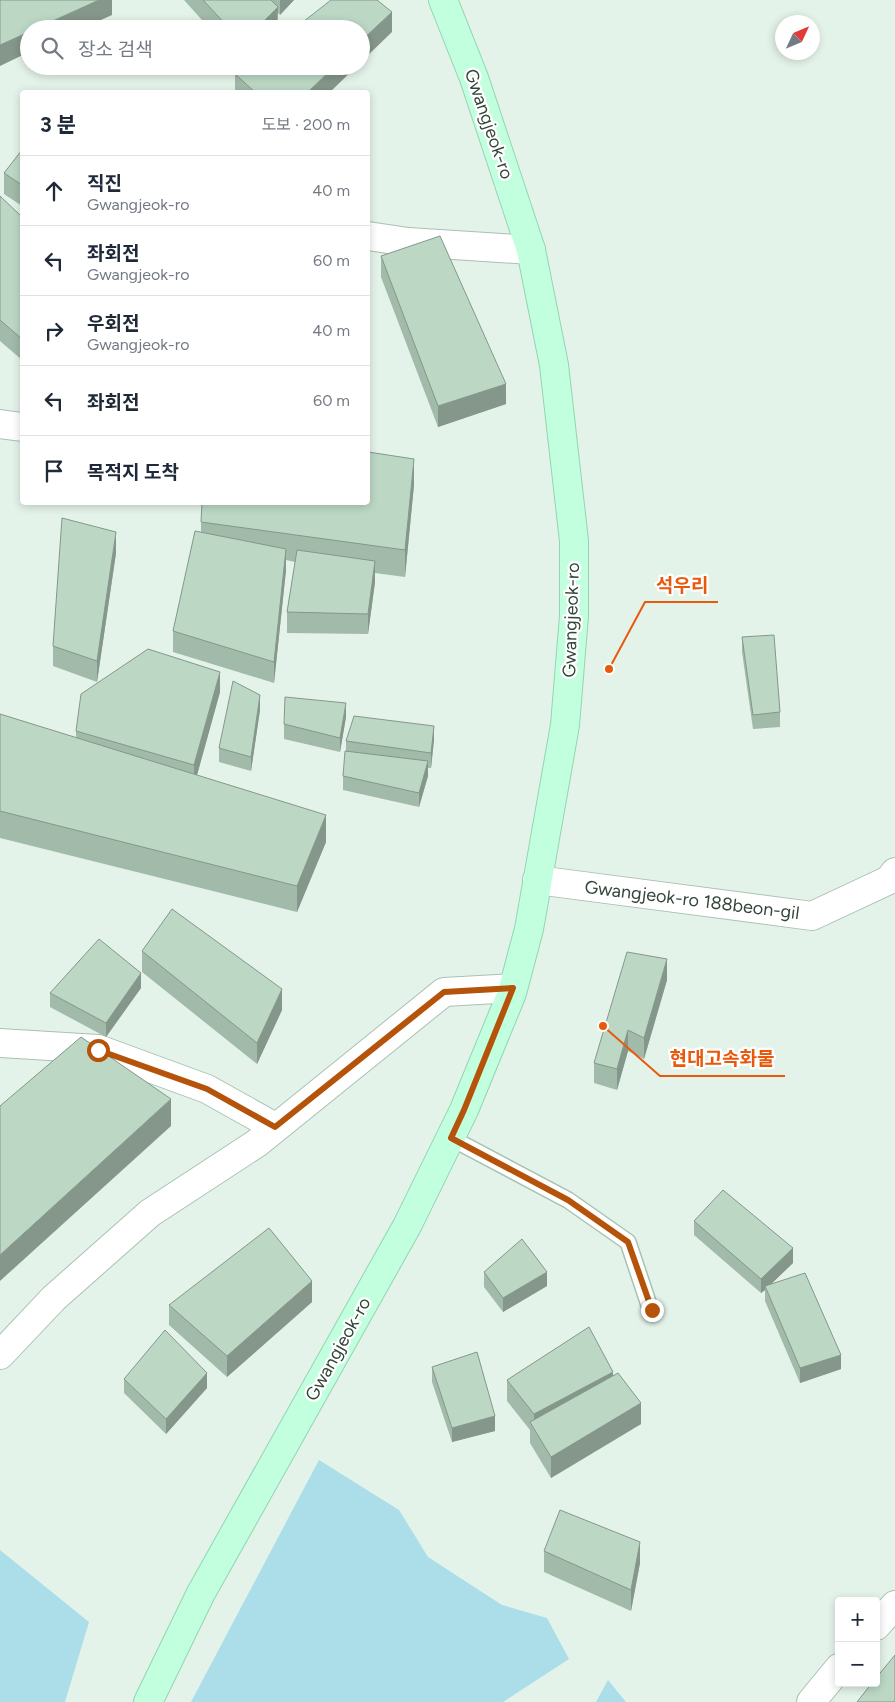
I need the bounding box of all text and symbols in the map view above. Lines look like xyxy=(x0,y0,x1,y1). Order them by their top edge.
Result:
north arrow xyxy=(775,15,820,60)
search box xyxy=(20,20,370,75)
icon: search xyxy=(38,34,66,62)
text: 장소 검색 xyxy=(78,38,153,61)
street label: Gwangjeok-ro xyxy=(460,66,518,182)
text: 3 분 xyxy=(40,112,76,137)
text: 도보 · 200 m xyxy=(262,115,350,134)
text: 직진 xyxy=(87,172,122,195)
icon: ahead xyxy=(40,177,68,205)
text: 40 m xyxy=(312,181,350,200)
text: Gwangjeok-ro xyxy=(87,195,189,214)
text: 좌회전 xyxy=(87,242,139,265)
icon: left xyxy=(40,247,68,275)
text: 60 m xyxy=(313,251,350,270)
text: Gwangjeok-ro xyxy=(87,265,189,284)
text: 우회전 xyxy=(87,312,139,335)
icon: right xyxy=(40,317,68,345)
text: 40 m xyxy=(312,321,350,340)
text: Gwangjeok-ro xyxy=(87,335,189,354)
icon: left xyxy=(40,387,68,415)
text: 좌회전 xyxy=(87,391,139,414)
text: 60 m xyxy=(313,391,350,410)
icon: arrive xyxy=(40,457,68,485)
text: 목적지 도착 xyxy=(87,461,179,484)
street label: Gwangjeok-ro xyxy=(558,562,584,678)
callout: 석우리 xyxy=(645,568,718,602)
text: 석우리 xyxy=(656,574,708,597)
street label: Gwangjeok-ro 188beon-gil xyxy=(583,876,801,924)
route start xyxy=(87,1039,110,1062)
callout: 현대고속화물 xyxy=(660,1042,785,1076)
text: 현대고속화물 xyxy=(670,1047,774,1070)
street label: Gwangjeok-ro xyxy=(300,1293,376,1405)
route end xyxy=(641,1299,664,1322)
map controls xyxy=(835,1597,880,1687)
button: + xyxy=(835,1597,880,1642)
button: − xyxy=(835,1642,880,1687)

